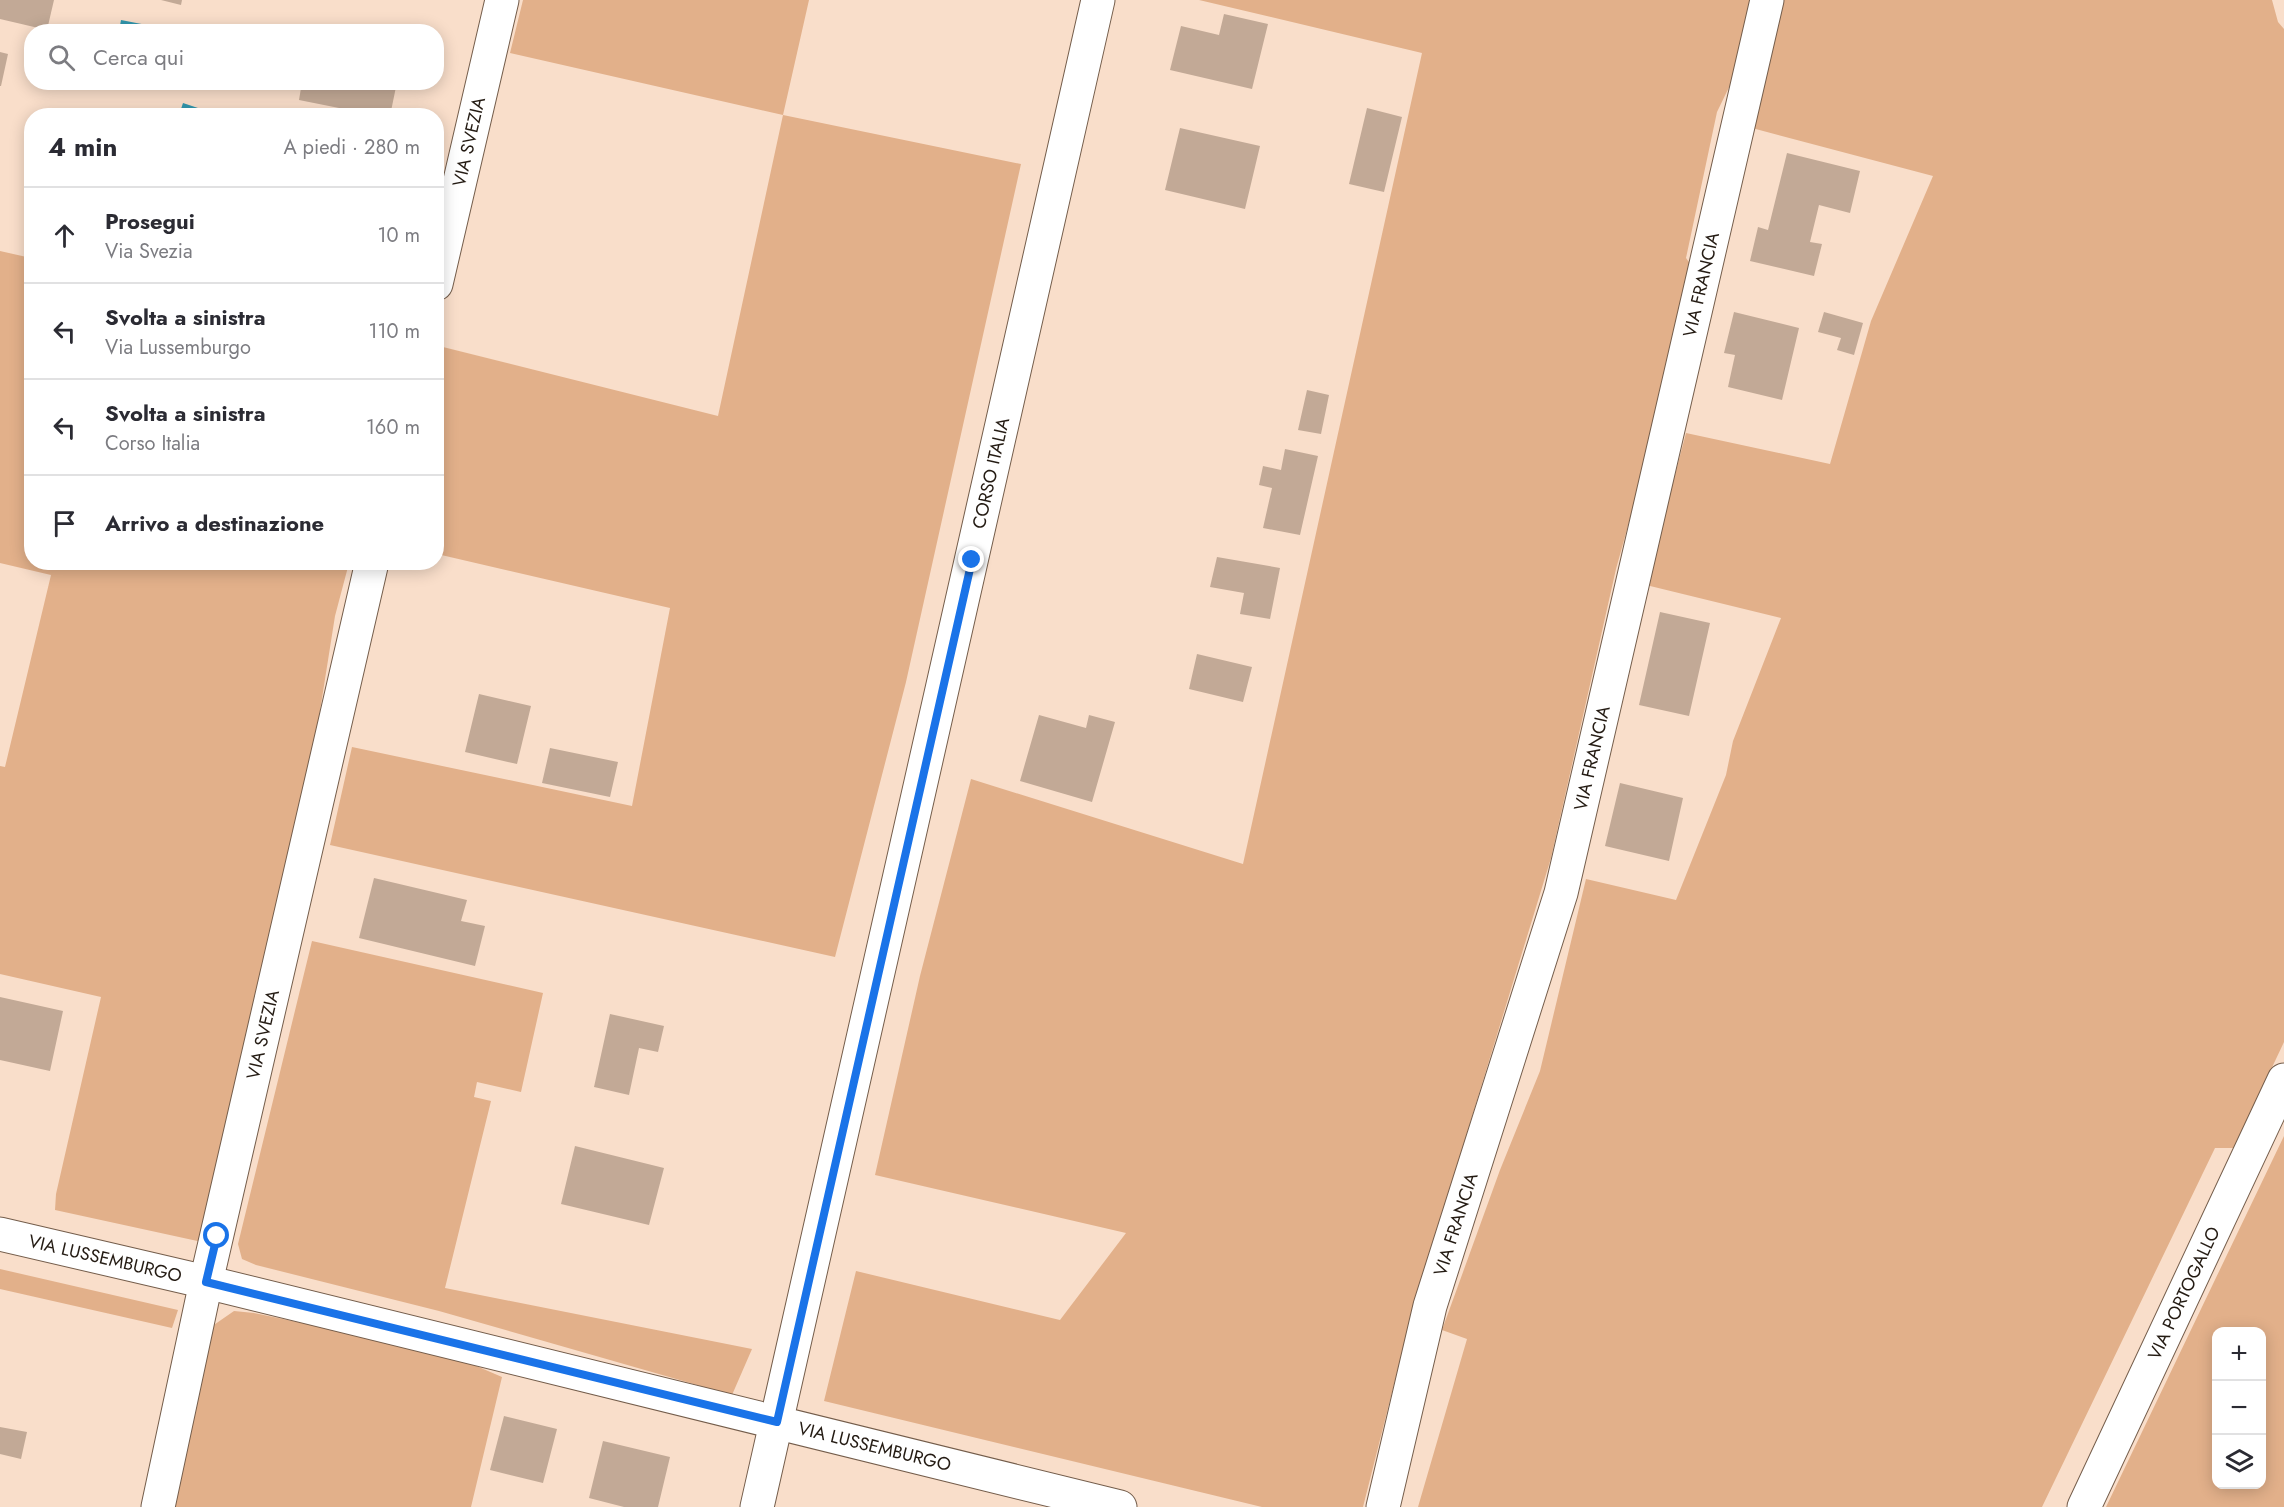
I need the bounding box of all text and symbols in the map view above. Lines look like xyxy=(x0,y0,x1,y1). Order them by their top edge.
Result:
search box xyxy=(24,24,444,90)
icon: search xyxy=(45,41,78,74)
text: Cerca qui xyxy=(93,41,184,73)
street label: VIA SVEZIA xyxy=(446,94,492,189)
text: 4 min xyxy=(48,128,117,166)
text: A piedi · 280 m xyxy=(283,133,420,162)
text: Prosegui xyxy=(105,205,195,237)
icon: ahead xyxy=(48,219,81,252)
text: 10 m xyxy=(377,221,420,250)
street label: VIA FRANCIA xyxy=(1677,229,1726,340)
text: Via Svezia xyxy=(105,237,193,266)
text: Svolta a sinistra xyxy=(105,301,266,333)
icon: left xyxy=(48,315,81,348)
text: 110 m xyxy=(368,317,420,346)
text: Via Lussemburgo xyxy=(105,333,251,362)
text: Svolta a sinistra xyxy=(105,397,266,429)
icon: left xyxy=(48,411,81,444)
text: 160 m xyxy=(366,413,420,442)
street label: CORSO ITALIA xyxy=(966,415,1016,531)
text: Corso Italia xyxy=(105,429,200,458)
icon: arrive xyxy=(48,507,81,540)
text: Arrivo a destinazione xyxy=(105,507,324,539)
route end xyxy=(958,546,984,572)
street label: VIA FRANCIA xyxy=(1567,703,1617,813)
street label: VIA SVEZIA xyxy=(240,987,286,1082)
street label: VIA FRANCIA xyxy=(1427,1169,1485,1279)
route start xyxy=(203,1222,229,1248)
street label: VIA PORTOGALLO xyxy=(2142,1222,2227,1364)
street label: VIA LUSSEMBURGO xyxy=(26,1228,185,1289)
map controls xyxy=(2212,1327,2266,1489)
button: + xyxy=(2212,1327,2266,1381)
button: − xyxy=(2212,1381,2266,1435)
street label: VIA LUSSEMBURGO xyxy=(795,1415,954,1478)
button: layers xyxy=(2212,1435,2266,1489)

